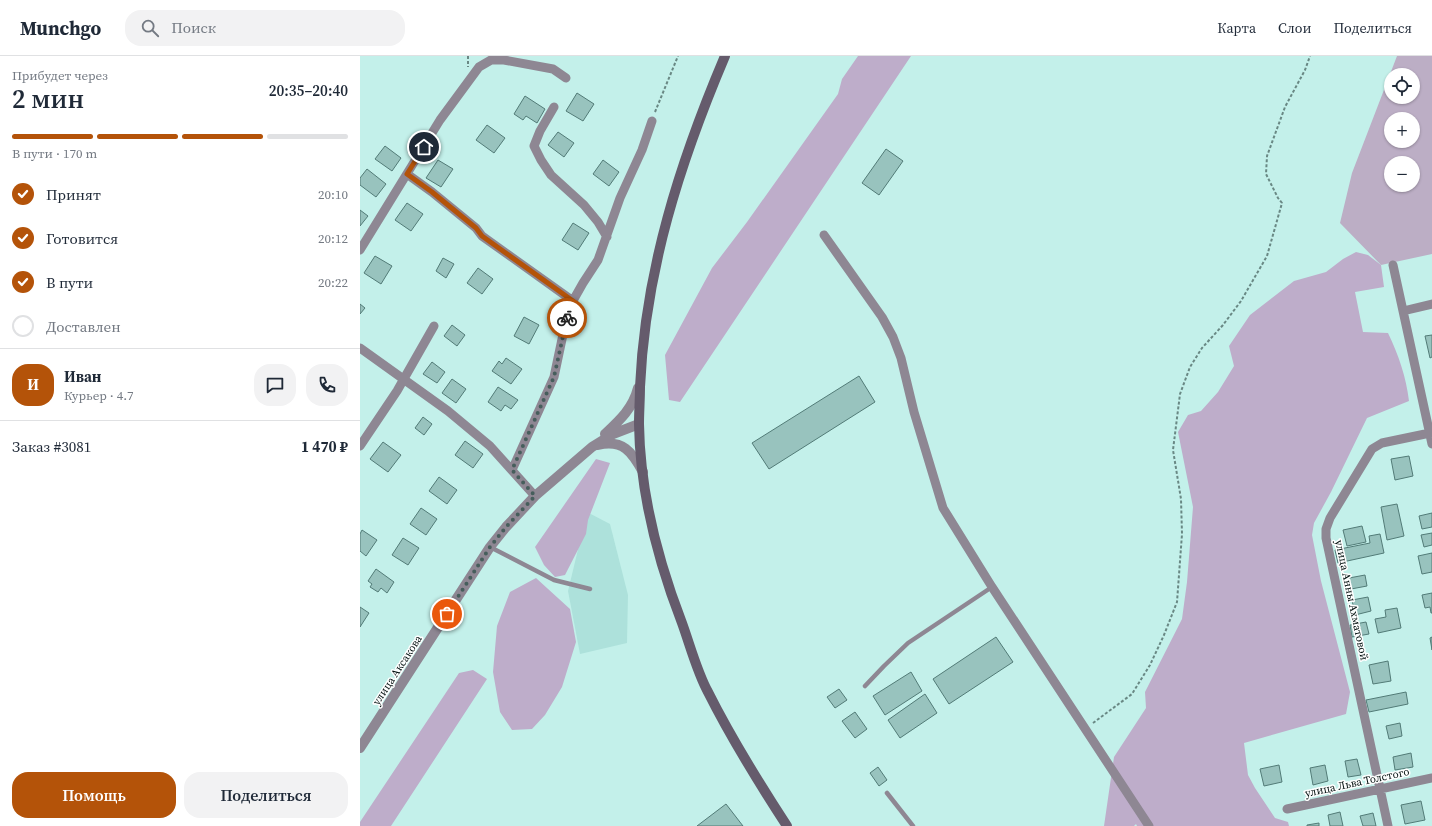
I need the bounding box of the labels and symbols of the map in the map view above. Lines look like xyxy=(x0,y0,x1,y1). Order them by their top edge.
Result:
pin xyxy=(407,130,441,164)
courier xyxy=(547,298,587,338)
street label: улица Анны Ахматовой xyxy=(1331,538,1372,662)
pin xyxy=(430,597,464,631)
street label: улица Аксакова xyxy=(369,632,426,708)
street label: улица Льва Толстого xyxy=(1303,764,1411,801)

